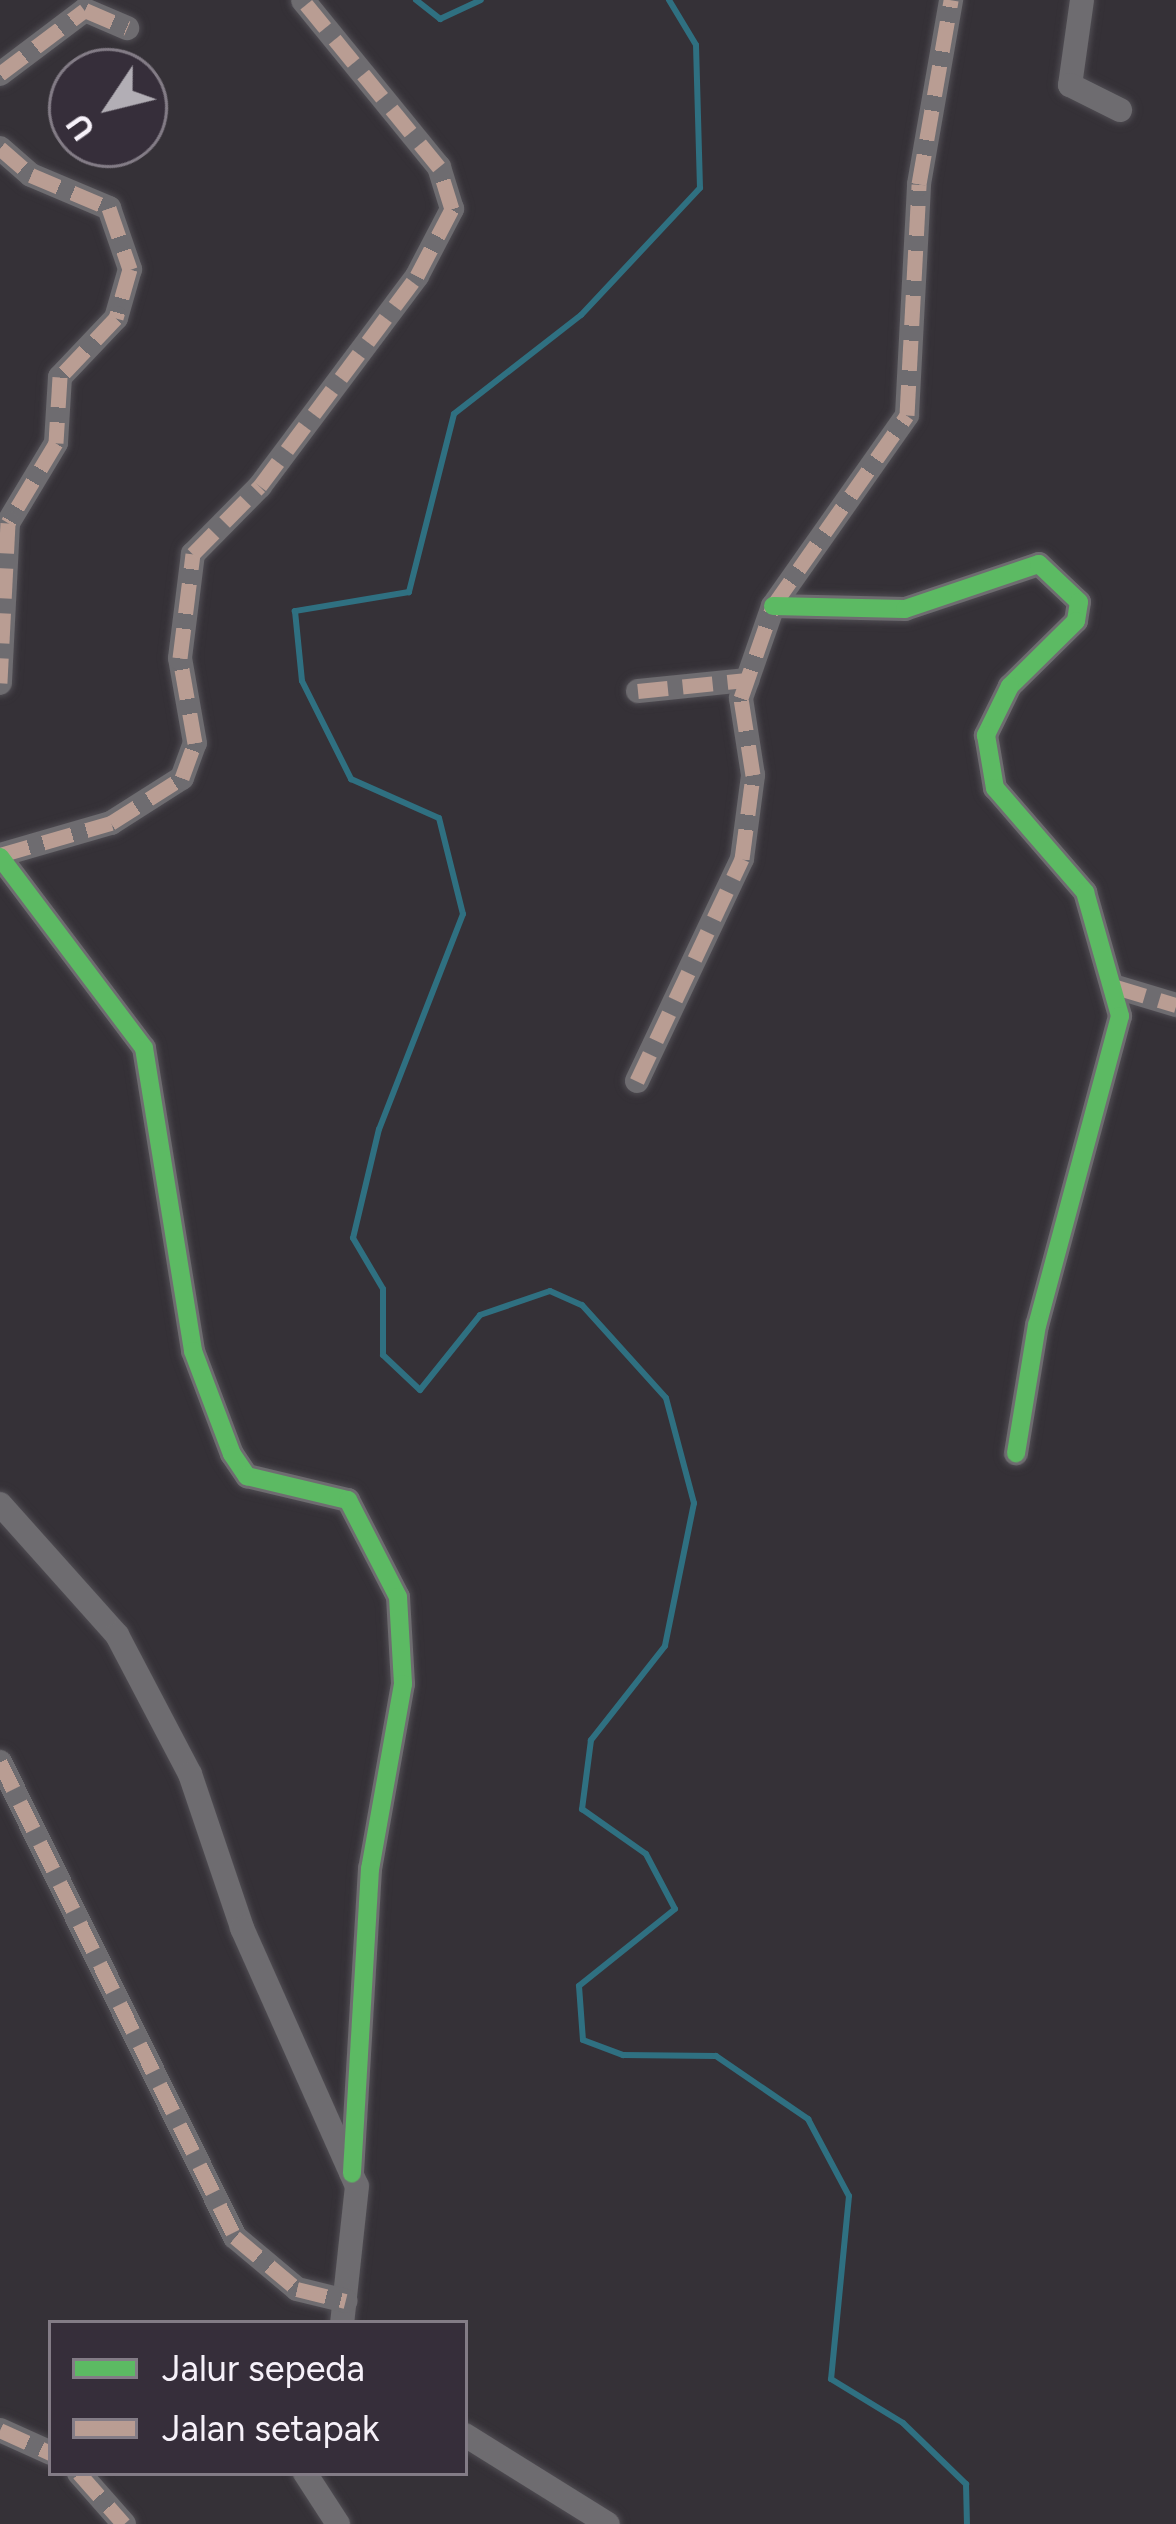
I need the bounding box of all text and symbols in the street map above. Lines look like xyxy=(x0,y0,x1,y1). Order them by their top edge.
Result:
north arrow xyxy=(48,48,168,168)
text: U xyxy=(58,107,103,148)
legend xyxy=(48,2320,468,2476)
text: Jalur sepeda xyxy=(162,2347,365,2390)
text: Jalan setapak xyxy=(162,2407,380,2450)

